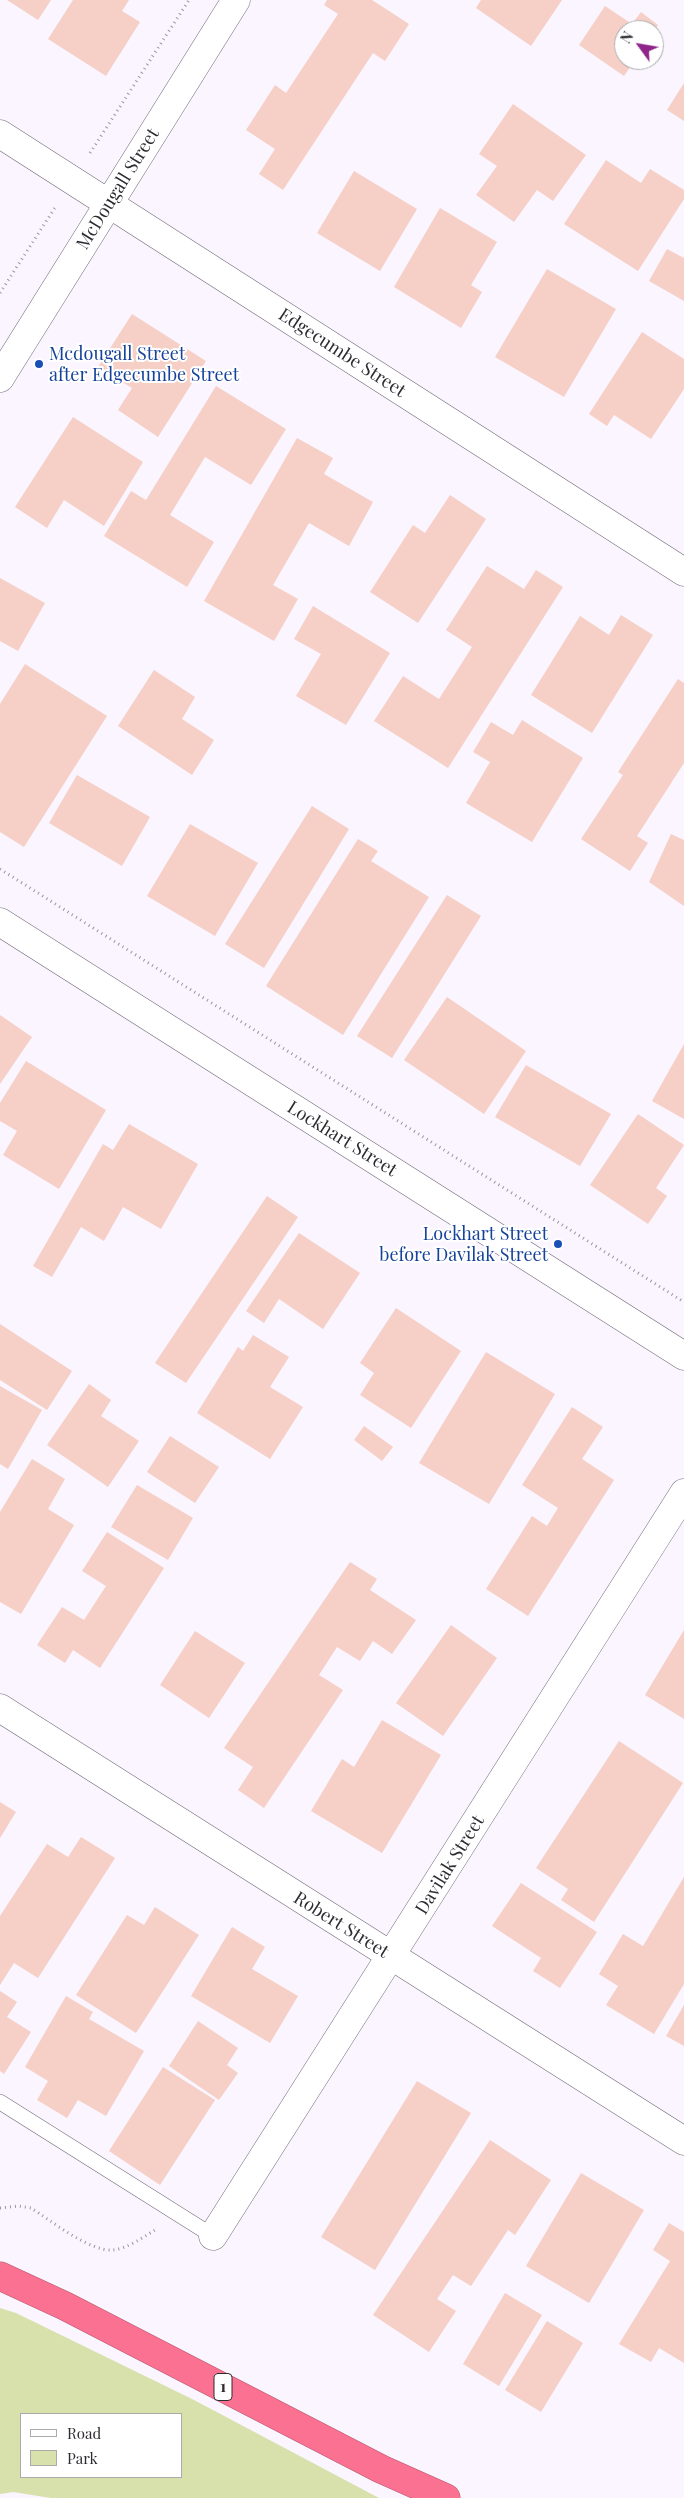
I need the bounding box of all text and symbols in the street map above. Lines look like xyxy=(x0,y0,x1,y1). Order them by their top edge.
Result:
north arrow xyxy=(614,20,664,70)
text: N xyxy=(616,28,637,47)
street label: McDougall Street xyxy=(72,124,164,254)
street label: Edgecumbe Street xyxy=(274,304,410,402)
place label: Mcdougall Street after Edgecumbe Street xyxy=(49,343,239,386)
marker: Mcdougall Street after Edgecumbe Street xyxy=(33,358,45,370)
street label: Lockhart Street xyxy=(283,1097,401,1181)
place label: Lockhart Street before Davilak Street xyxy=(379,1223,548,1266)
marker: Lockhart Street before Davilak Street xyxy=(552,1238,564,1250)
street label: Davilak Street xyxy=(411,1811,489,1919)
street label: Robert Street xyxy=(289,1887,393,1963)
road number: 1 xyxy=(214,2374,232,2400)
legend xyxy=(20,2413,182,2478)
text: Road xyxy=(67,2423,101,2443)
text: Park xyxy=(67,2448,98,2468)

